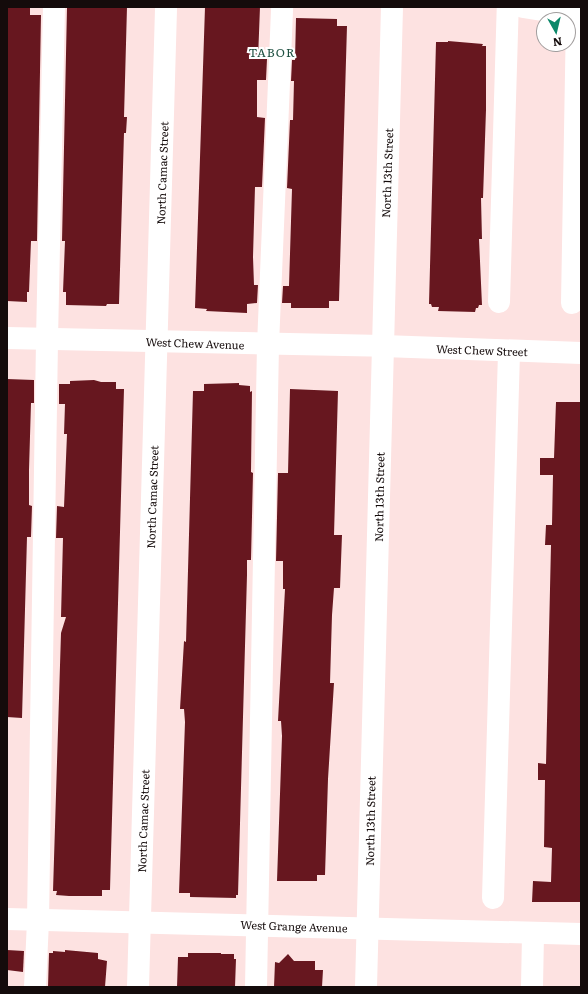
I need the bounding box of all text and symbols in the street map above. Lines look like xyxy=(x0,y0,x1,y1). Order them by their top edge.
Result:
north arrow xyxy=(536,12,576,52)
text: N xyxy=(552,34,563,51)
district label: TABOR xyxy=(248,46,296,60)
street label: North Camac Street xyxy=(154,121,170,225)
street label: North 13th Street xyxy=(379,128,395,218)
street label: West Chew Avenue xyxy=(145,335,245,351)
street label: West Chew Street xyxy=(436,342,528,358)
street label: North Camac Street xyxy=(144,445,160,549)
street label: North 13th Street xyxy=(372,452,386,542)
street label: North Camac Street xyxy=(135,769,151,873)
street label: North 13th Street xyxy=(363,776,377,866)
street label: West Grange Avenue xyxy=(240,918,348,934)

